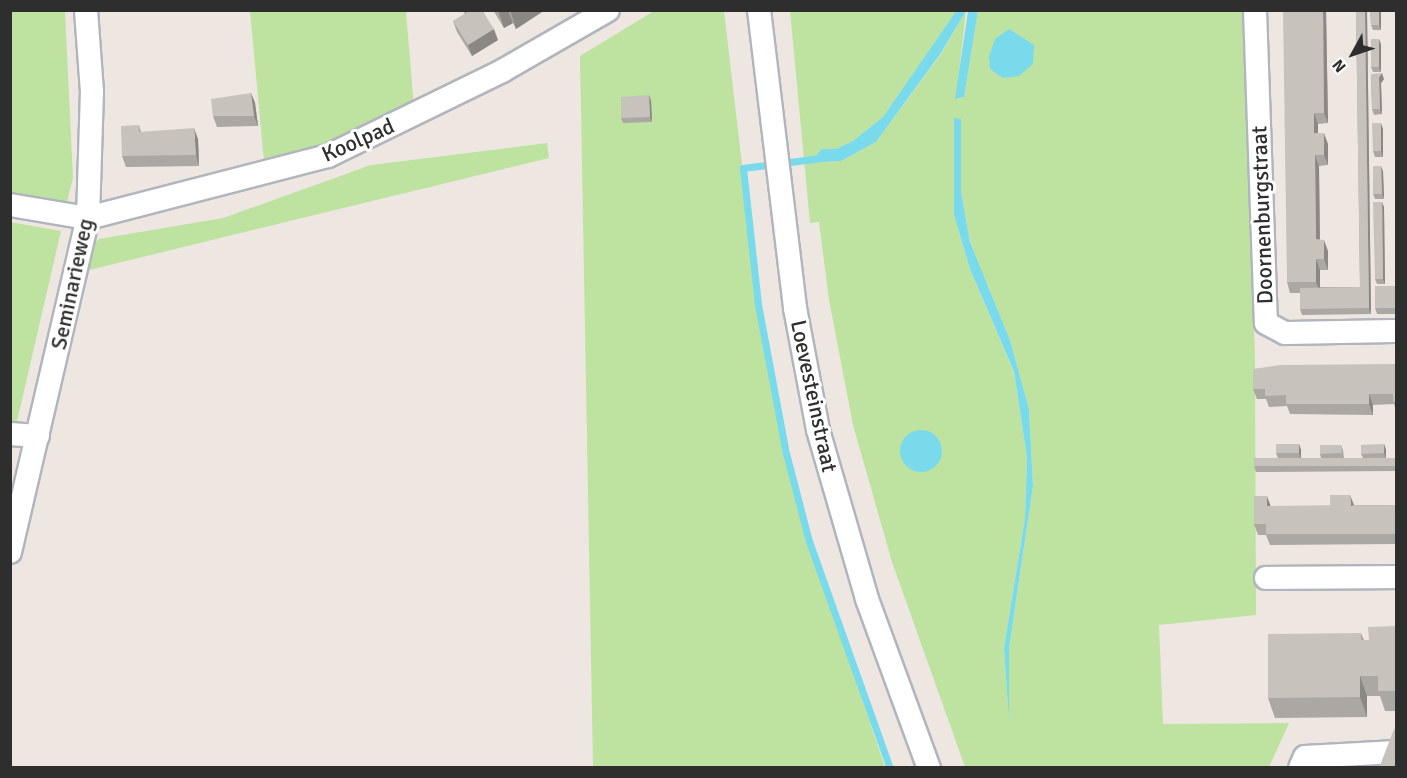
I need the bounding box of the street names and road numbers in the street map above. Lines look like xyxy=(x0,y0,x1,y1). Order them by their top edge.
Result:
street label: Koolpad xyxy=(318,112,398,168)
street label: Doornenburgstraat xyxy=(1246,125,1278,305)
street label: Seminarieweg xyxy=(45,216,99,352)
street label: Loevesteinstraat xyxy=(785,317,843,475)

